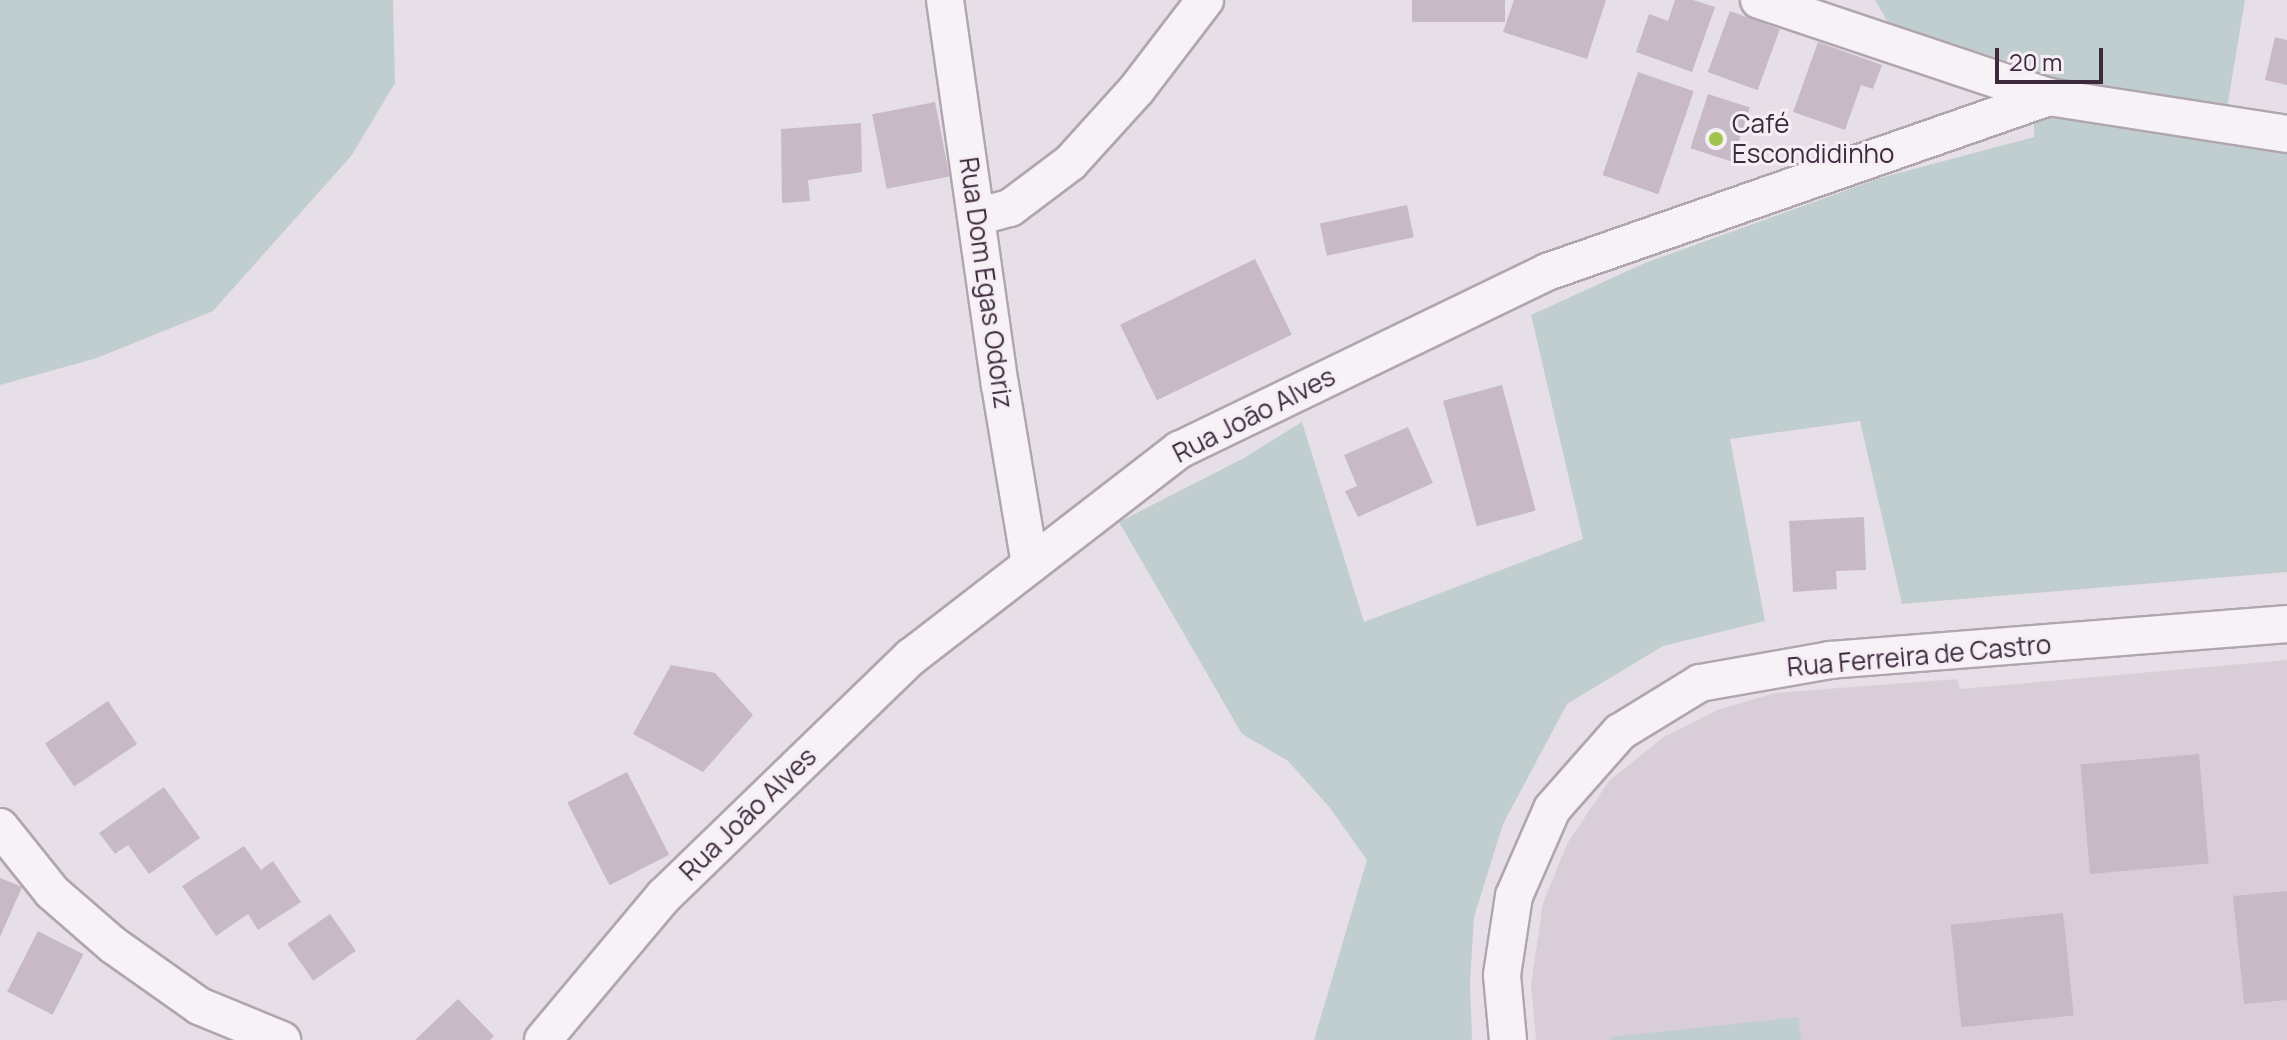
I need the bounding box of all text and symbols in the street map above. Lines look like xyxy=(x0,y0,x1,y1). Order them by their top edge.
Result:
scale bar xyxy=(1999,32,2107,82)
text: 20 m xyxy=(2009,45,2062,78)
place label: Café Escondidinho xyxy=(1732,108,1894,170)
marker: Café Escondidinho xyxy=(1707,130,1725,148)
street label: Rua Dom Egas Odoriz xyxy=(953,155,1019,411)
street label: Rua João Alves xyxy=(1168,361,1340,469)
street label: Rua Ferreira de Castro xyxy=(1786,629,2052,683)
street label: Rua João Alves xyxy=(673,741,823,887)

